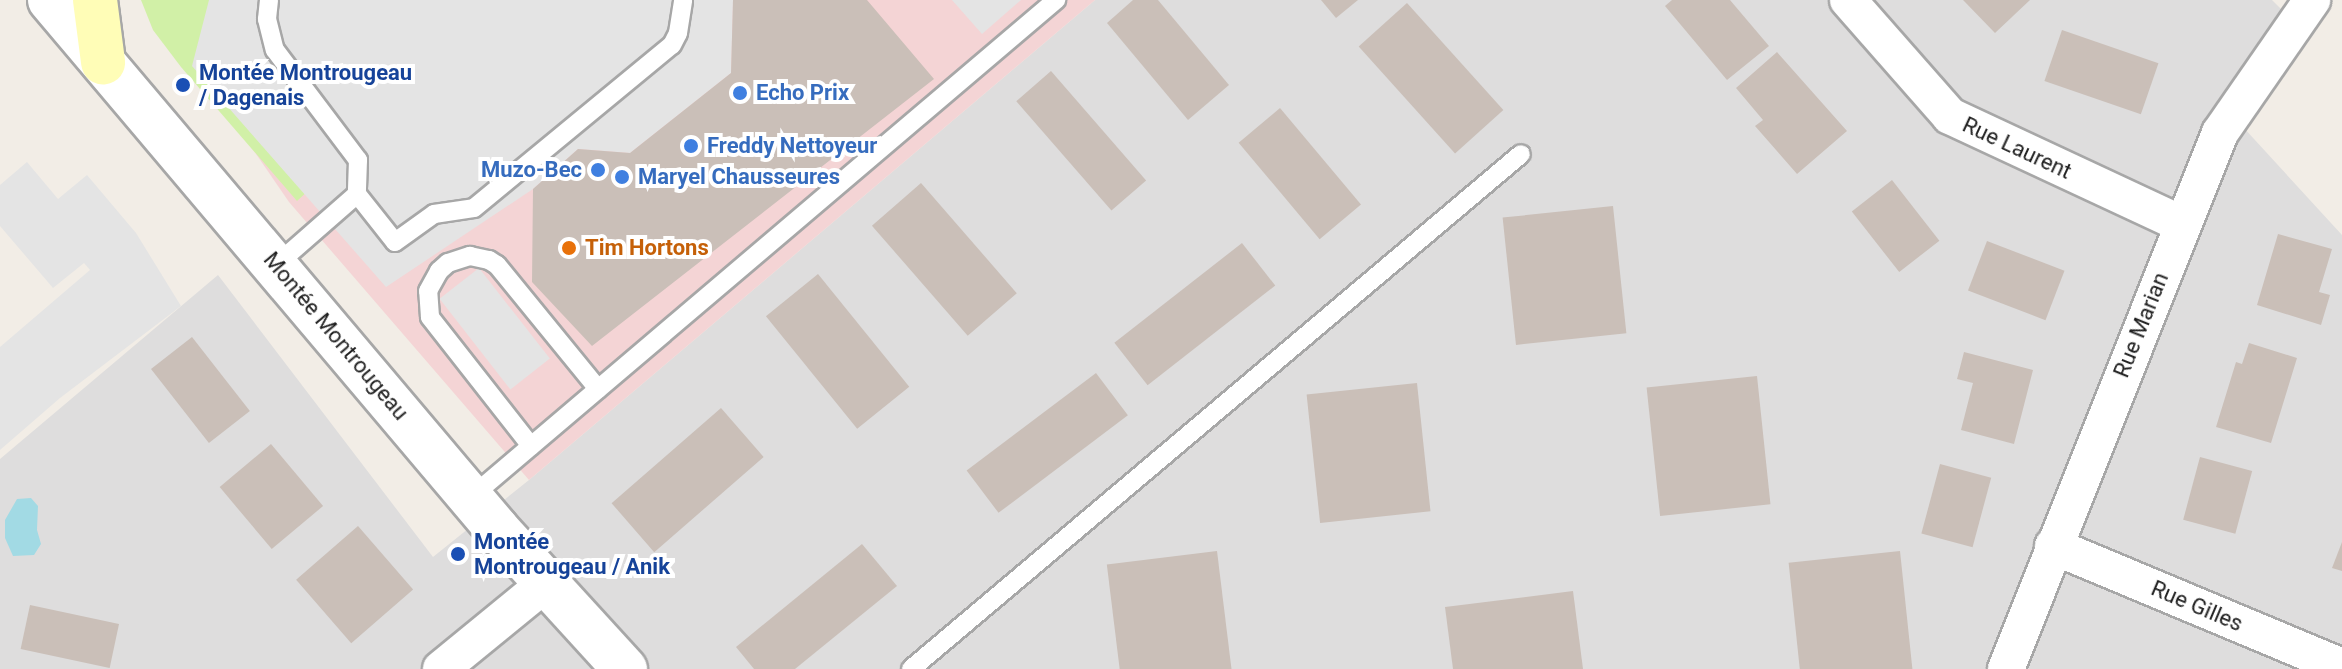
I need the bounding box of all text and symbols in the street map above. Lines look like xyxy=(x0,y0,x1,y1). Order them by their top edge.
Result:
place label: Montée Montrougeau / Dagenais xyxy=(199,59,412,110)
marker: Montée Montrougeau / Dagenais xyxy=(174,76,192,94)
place label: Echo Prix xyxy=(756,80,849,106)
marker: Echo Prix xyxy=(731,84,749,102)
street label: Rue Laurent xyxy=(1958,111,2076,185)
place label: Freddy Nettoyeur xyxy=(707,133,877,159)
marker: Freddy Nettoyeur xyxy=(682,137,700,155)
place label: Muzo-Bec xyxy=(481,157,582,183)
marker: Muzo-Bec xyxy=(589,161,607,179)
place label: Maryel Chausseures xyxy=(638,164,840,190)
marker: Maryel Chausseures xyxy=(613,168,631,186)
place label: Tim Hortons xyxy=(585,235,709,261)
marker: Tim Hortons xyxy=(560,239,578,257)
street label: Montée Montrougeau xyxy=(258,247,414,425)
street label: Rue Marian xyxy=(2108,269,2174,381)
place label: Montée Montrougeau / Anik xyxy=(474,528,670,580)
marker: Montée Montrougeau / Anik xyxy=(449,545,467,563)
street label: Rue Gilles xyxy=(2147,575,2247,637)

